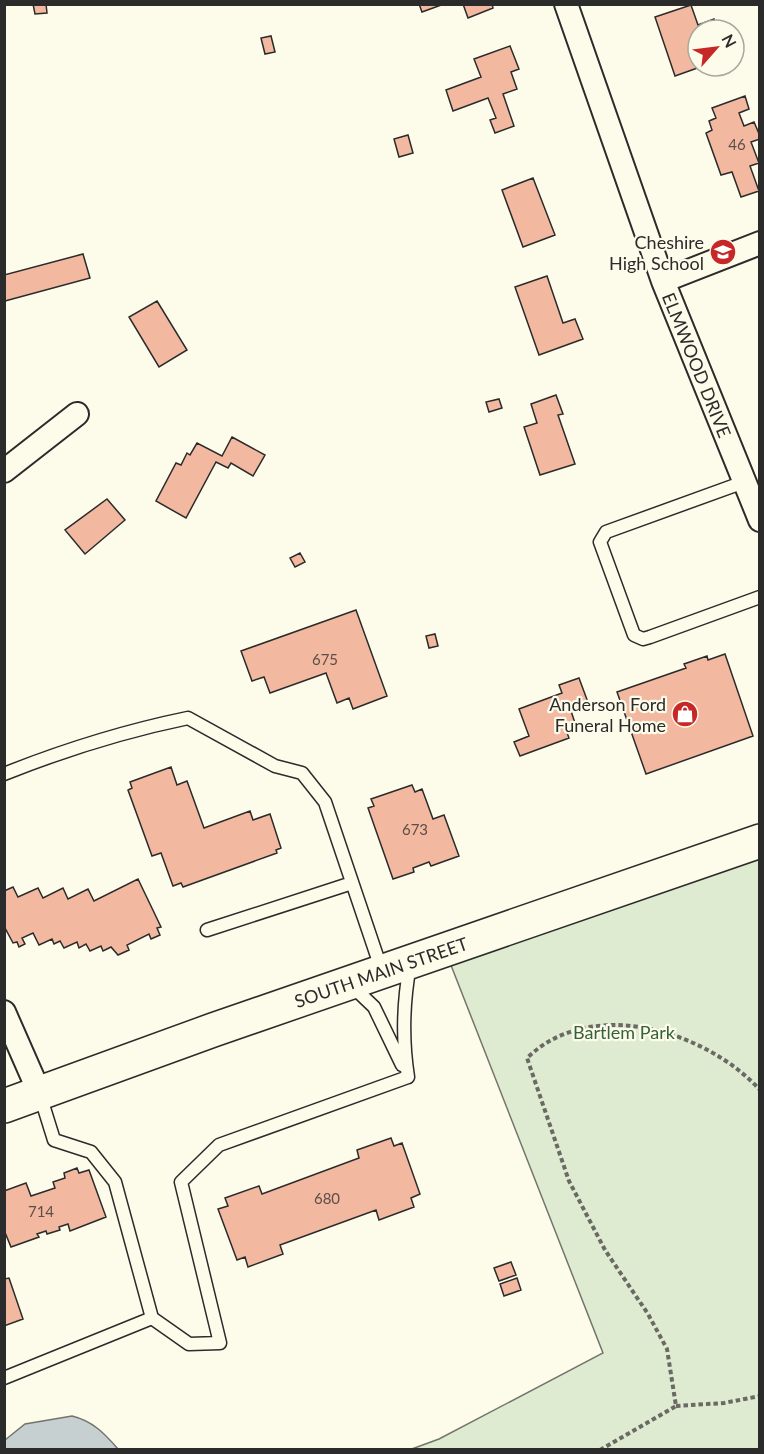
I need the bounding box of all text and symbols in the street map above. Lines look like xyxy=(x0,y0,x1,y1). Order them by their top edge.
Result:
north arrow xyxy=(686,18,746,78)
text: N xyxy=(718,31,741,51)
house number: 46 xyxy=(728,135,746,153)
place label: Cheshire High School xyxy=(609,231,704,274)
school or university icon: Cheshire High School xyxy=(708,237,738,267)
street label: ELMWOOD DRIVE xyxy=(658,289,736,441)
house number: 675 xyxy=(312,650,338,668)
place label: Anderson Ford Funeral Home xyxy=(549,693,666,736)
shop icon: Anderson Ford Funeral Home xyxy=(670,699,700,729)
house number: 673 xyxy=(402,820,428,838)
street label: SOUTH MAIN STREET xyxy=(291,932,471,1012)
park label: Bartlem Park xyxy=(573,1021,676,1043)
house number: 680 xyxy=(314,1189,340,1207)
house number: 714 xyxy=(28,1202,54,1220)

